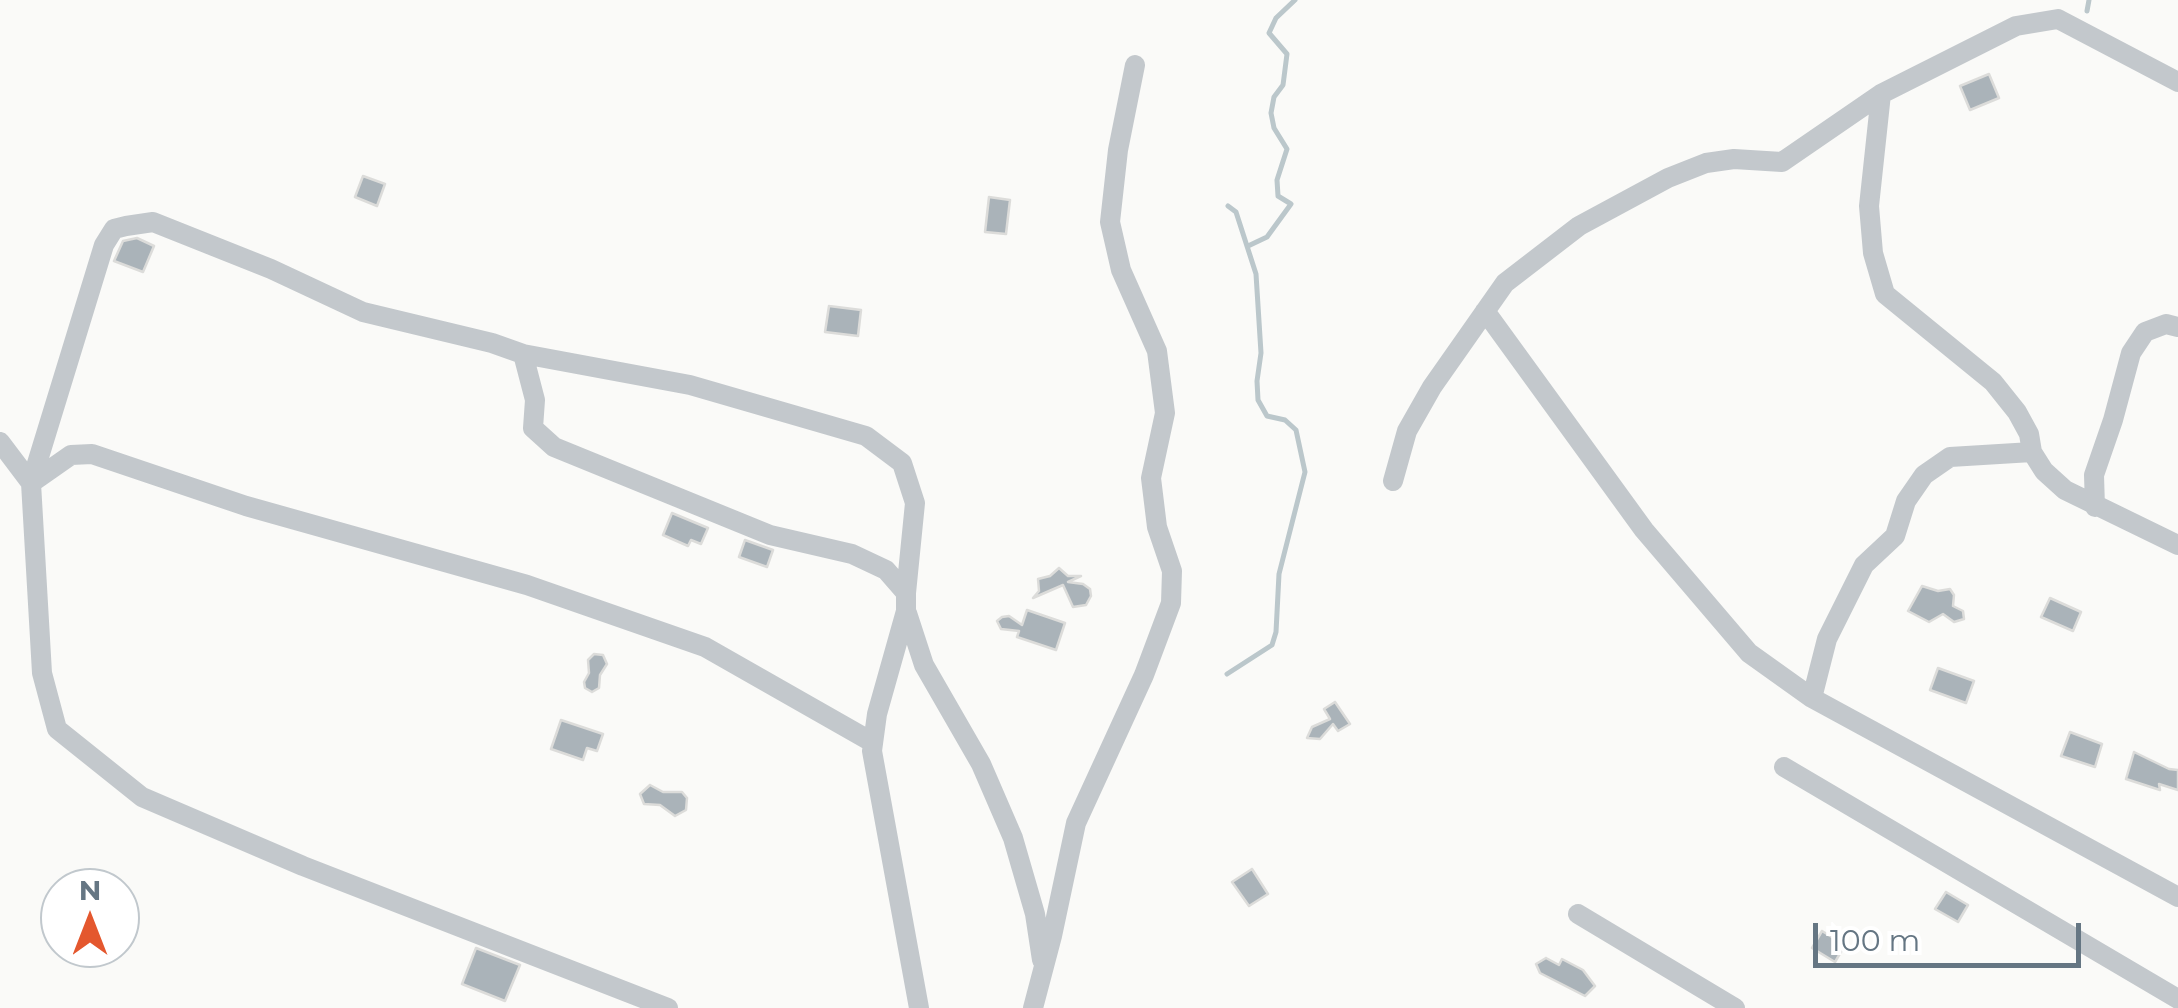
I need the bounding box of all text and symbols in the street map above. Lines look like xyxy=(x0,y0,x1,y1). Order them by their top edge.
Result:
north arrow xyxy=(40,868,140,968)
text: N xyxy=(79,873,101,907)
scale bar xyxy=(1818,903,2086,965)
text: 100 m xyxy=(1830,922,1920,959)

